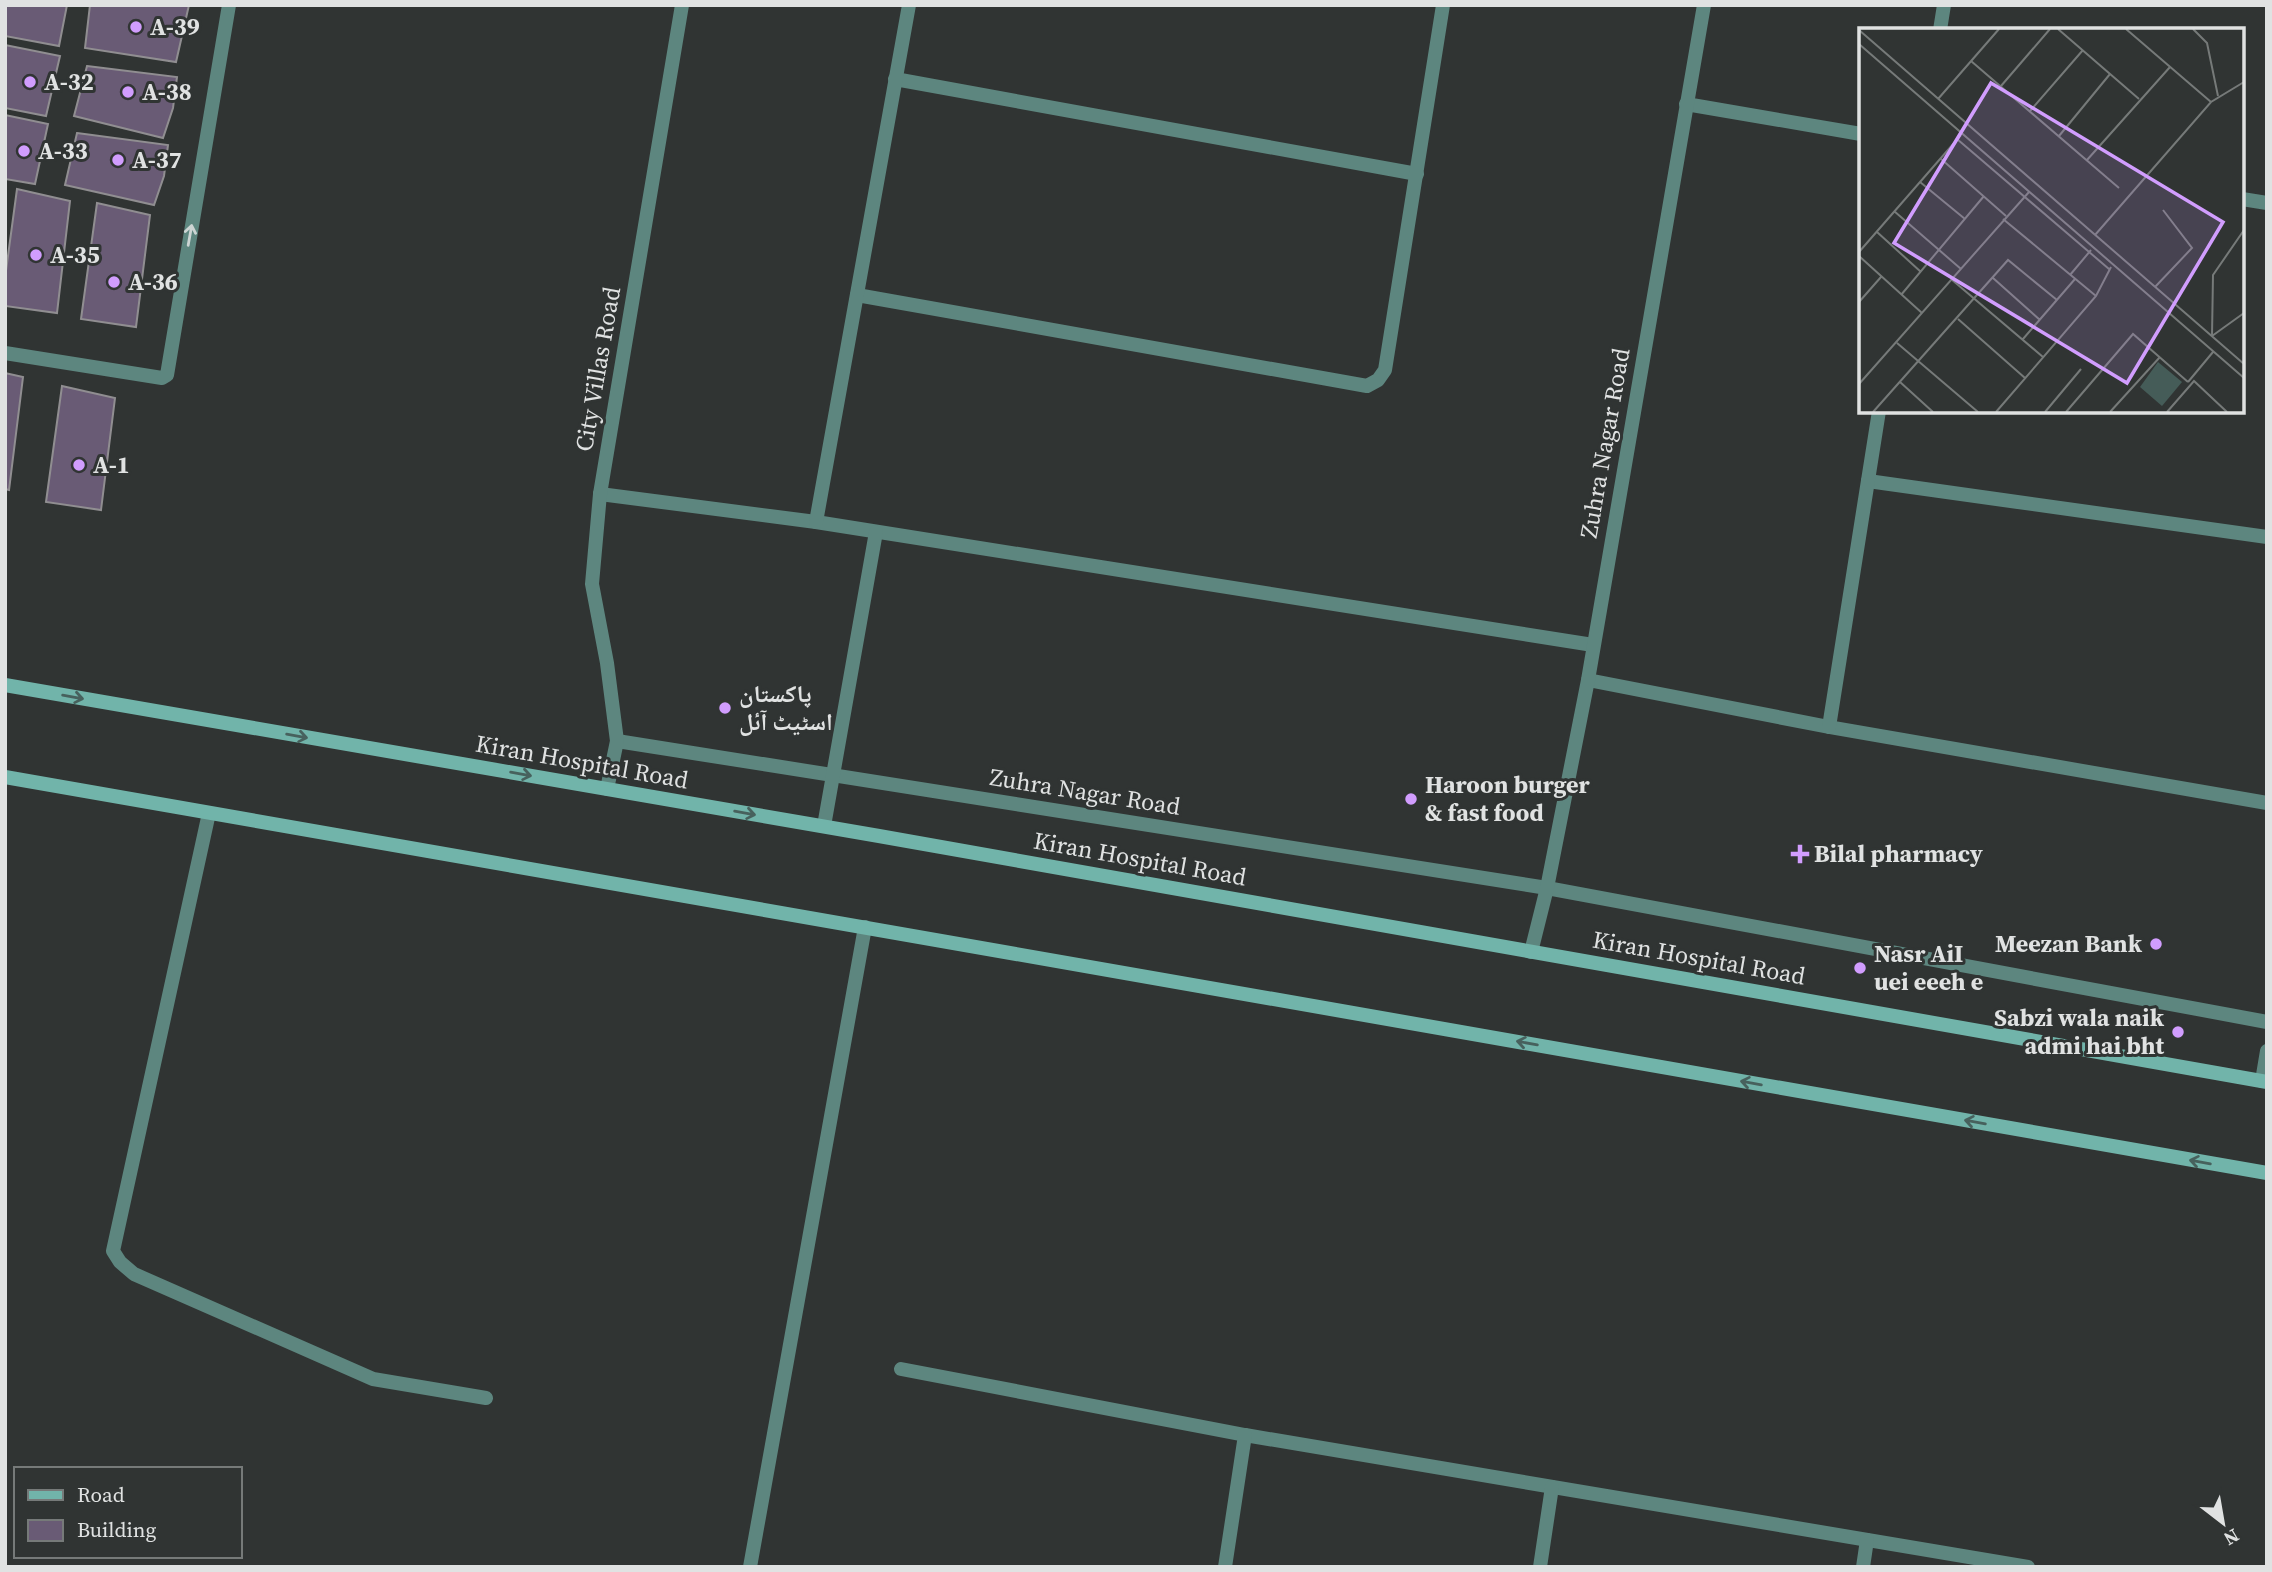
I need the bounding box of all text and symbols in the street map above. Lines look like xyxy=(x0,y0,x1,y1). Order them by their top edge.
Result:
place label: A-39 xyxy=(150,10,200,43)
marker: A-39 xyxy=(128,19,144,35)
inset map xyxy=(1859,28,2244,413)
place label: A-32 xyxy=(44,65,94,98)
marker: A-32 xyxy=(22,74,38,90)
place label: A-38 xyxy=(142,75,192,108)
marker: A-38 xyxy=(120,84,136,100)
place label: A-33 xyxy=(38,134,88,167)
marker: A-33 xyxy=(16,143,32,159)
place label: A-37 xyxy=(132,143,182,176)
marker: A-37 xyxy=(110,152,126,168)
one-way arrow xyxy=(184,224,197,247)
place label: A-35 xyxy=(50,238,100,271)
marker: A-35 xyxy=(28,247,44,263)
place label: A-36 xyxy=(128,265,178,298)
marker: A-36 xyxy=(106,274,122,290)
street label: City Villas Road xyxy=(567,284,628,454)
street label: Zuhra Nagar Road xyxy=(1572,345,1638,541)
place label: A-1 xyxy=(93,448,130,481)
marker: A-1 xyxy=(71,457,87,473)
place label: پاکستان اسٹیٹ آئل xyxy=(739,677,833,738)
one-way arrow xyxy=(61,691,83,704)
marker: پاکستان اسٹیٹ آئل xyxy=(717,700,733,716)
street label: Kiran Hospital Road xyxy=(473,727,691,797)
one-way arrow xyxy=(285,729,308,743)
street label: Zuhra Nagar Road xyxy=(987,760,1183,823)
one-way arrow xyxy=(509,768,532,781)
place label: Haroon burger & fast food xyxy=(1425,768,1591,829)
marker: Haroon burger & fast food xyxy=(1403,791,1419,807)
one-way arrow xyxy=(733,807,756,820)
street label: Kiran Hospital Road xyxy=(1031,824,1249,894)
place label: Bilal pharmacy xyxy=(1814,837,1983,870)
marker: Bilal pharmacy xyxy=(1792,846,1808,862)
street label: Kiran Hospital Road xyxy=(1590,923,1808,993)
place label: Meezan Bank xyxy=(1995,927,2143,960)
marker: Meezan Bank xyxy=(2148,936,2164,952)
place label: Nasr AiI uei eeeh e xyxy=(1874,937,1983,998)
marker: Nasr AiI uei eeeh e xyxy=(1852,960,1868,976)
place label: Sabzi wala naik admi hai bht xyxy=(1994,1001,2165,1062)
marker: Sabzi wala naik admi hai bht xyxy=(2170,1024,2186,1040)
one-way arrow xyxy=(1516,1036,1539,1050)
one-way arrow xyxy=(1740,1076,1763,1089)
one-way arrow xyxy=(1965,1115,1987,1128)
one-way arrow xyxy=(2189,1155,2211,1168)
legend xyxy=(14,1467,242,1558)
text: Road xyxy=(77,1480,125,1509)
north arrow xyxy=(2188,1488,2258,1558)
text: Building xyxy=(77,1515,156,1544)
text: N xyxy=(2219,1523,2244,1552)

